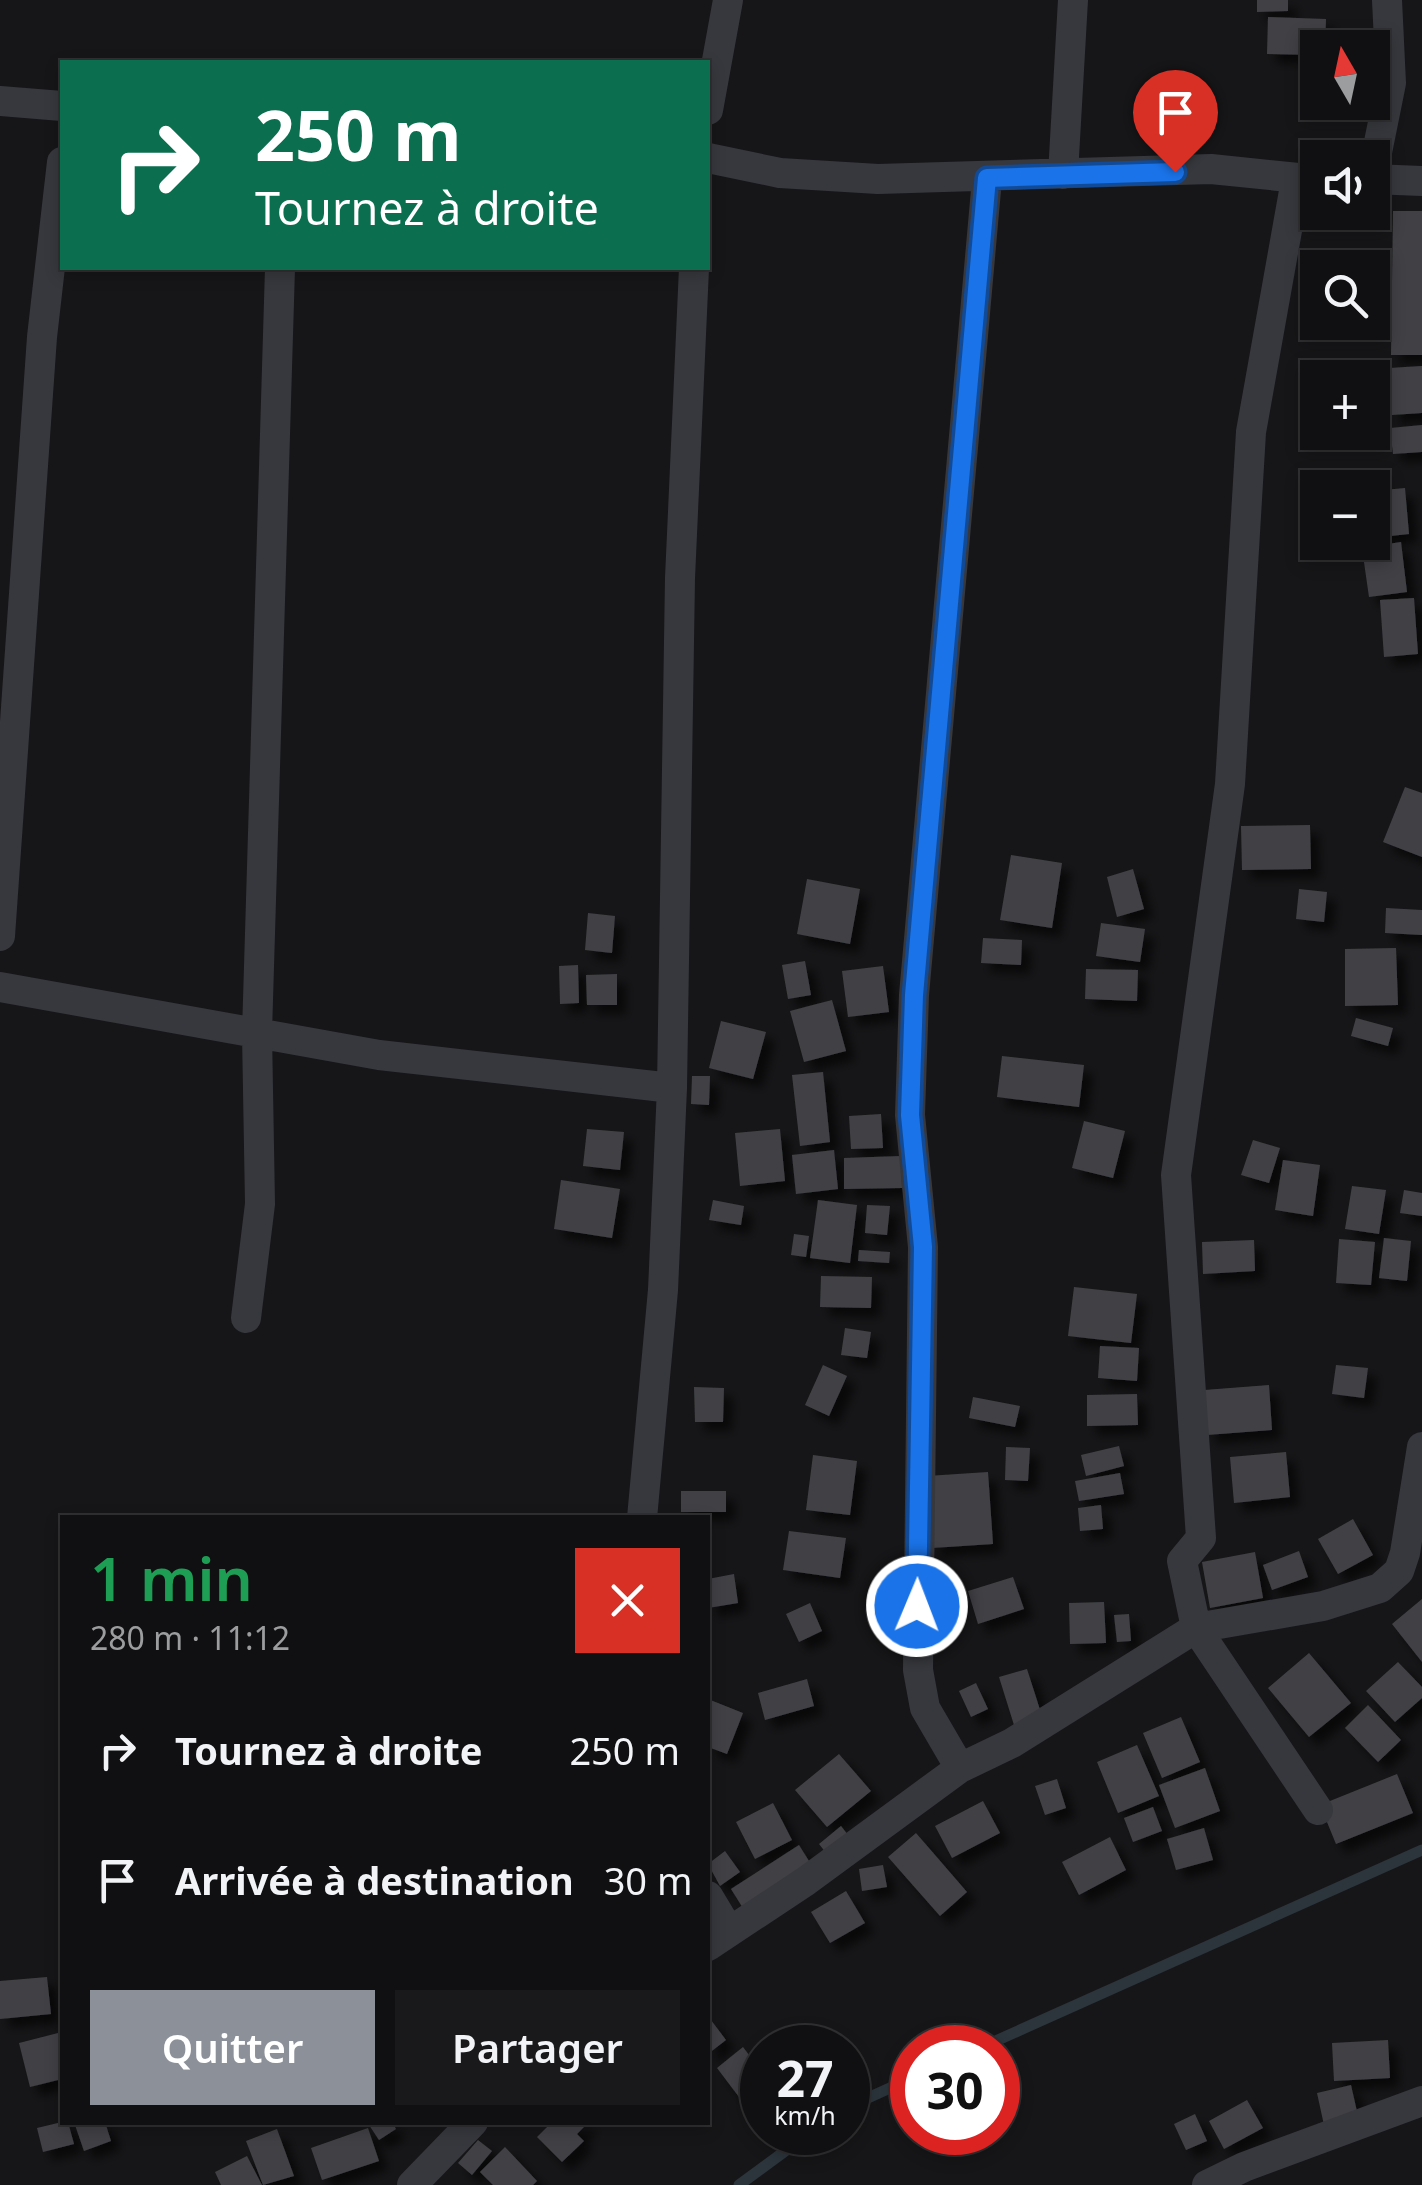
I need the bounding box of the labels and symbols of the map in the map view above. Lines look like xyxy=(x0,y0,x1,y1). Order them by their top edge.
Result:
north arrow xyxy=(1300,30,1390,120)
pin xyxy=(1133,70,1218,173)
position arrow xyxy=(865,1554,969,1658)
speed limit sign: 30 xyxy=(890,2025,1020,2155)

